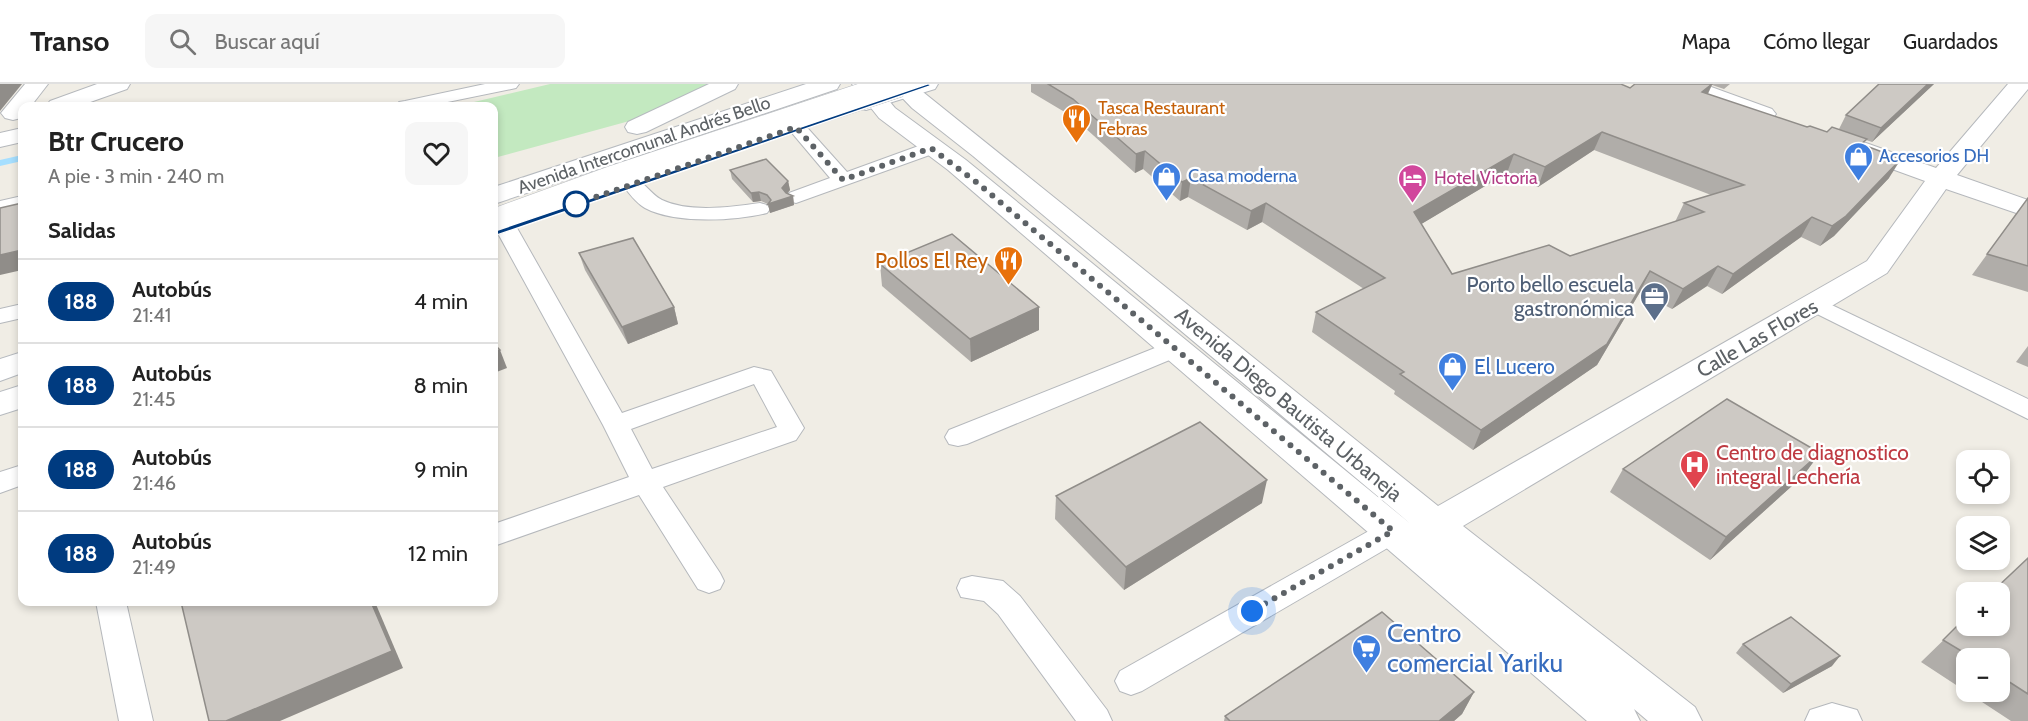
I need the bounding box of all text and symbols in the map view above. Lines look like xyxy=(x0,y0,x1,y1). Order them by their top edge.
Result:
search box xyxy=(145,14,565,68)
text: Transo xyxy=(30,24,109,58)
icon: search xyxy=(166,25,199,58)
text: Buscar aquí xyxy=(214,28,320,55)
text: Mapa xyxy=(1682,29,1730,54)
text: Cómo llegar xyxy=(1763,29,1870,54)
text: Guardados xyxy=(1903,29,1998,54)
street label: Avenida Intercomunal Andrés Bello xyxy=(515,91,773,199)
place label: Tasca Restaurant Febras xyxy=(1098,97,1225,140)
restaurant icon: Tasca Restaurant Febras xyxy=(1061,102,1093,144)
button: heart xyxy=(405,122,468,185)
text: Btr Crucero xyxy=(48,124,184,158)
shop icon: Accesorios DH xyxy=(1842,140,1874,182)
place label: Accesorios DH xyxy=(1879,145,1989,167)
shop icon: Casa moderna xyxy=(1151,160,1183,202)
hotel icon: Hotel Victoria xyxy=(1397,162,1429,204)
text: A pie · 3 min · 240 m xyxy=(48,164,224,188)
place label: Casa moderna xyxy=(1188,165,1298,187)
place label: Hotel Victoria xyxy=(1434,167,1538,189)
unlabelled marker xyxy=(563,191,589,217)
text: Salidas xyxy=(48,217,116,244)
restaurant icon: Pollos El Rey xyxy=(993,244,1025,286)
place label: Pollos El Rey xyxy=(875,248,988,273)
place label: Porto bello escuela gastronómica xyxy=(1467,272,1634,321)
text: Autobús xyxy=(132,276,212,303)
office icon: Porto bello escuela gastronómica xyxy=(1639,280,1671,322)
text: 4 min xyxy=(414,288,468,315)
text: 188 xyxy=(64,289,98,314)
street label: Calle Las Flores xyxy=(1692,293,1822,383)
street label: Avenida Diego Bautista Urbaneja xyxy=(1170,302,1408,507)
text: 21:41 xyxy=(132,303,171,327)
shop icon: El Lucero xyxy=(1437,350,1469,392)
place label: El Lucero xyxy=(1474,354,1555,379)
text: Autobús xyxy=(132,360,212,387)
text: 8 min xyxy=(413,372,468,399)
text: 188 xyxy=(64,373,98,398)
text: 21:45 xyxy=(132,387,176,411)
place label: Centro de diagnostico integral Lechería xyxy=(1716,440,1909,489)
text: Autobús xyxy=(132,444,212,471)
hospital icon: Centro de diagnostico integral Lechería xyxy=(1679,448,1711,490)
map controls xyxy=(1956,450,2010,702)
button: locate xyxy=(1956,450,2010,504)
text: 9 min xyxy=(414,456,468,483)
text: 188 xyxy=(64,457,98,482)
text: 21:46 xyxy=(132,471,176,495)
button: layers xyxy=(1956,516,2010,570)
text: Autobús xyxy=(132,528,212,555)
text: 12 min xyxy=(408,540,468,567)
text: 188 xyxy=(64,541,98,566)
text: 21:49 xyxy=(132,555,176,579)
button: + xyxy=(1956,582,2010,636)
your location xyxy=(1237,596,1267,626)
place label: Centro comercial Yariku xyxy=(1387,617,1563,679)
supermarket icon: Centro comercial Yariku xyxy=(1350,632,1382,674)
button: − xyxy=(1956,648,2010,702)

